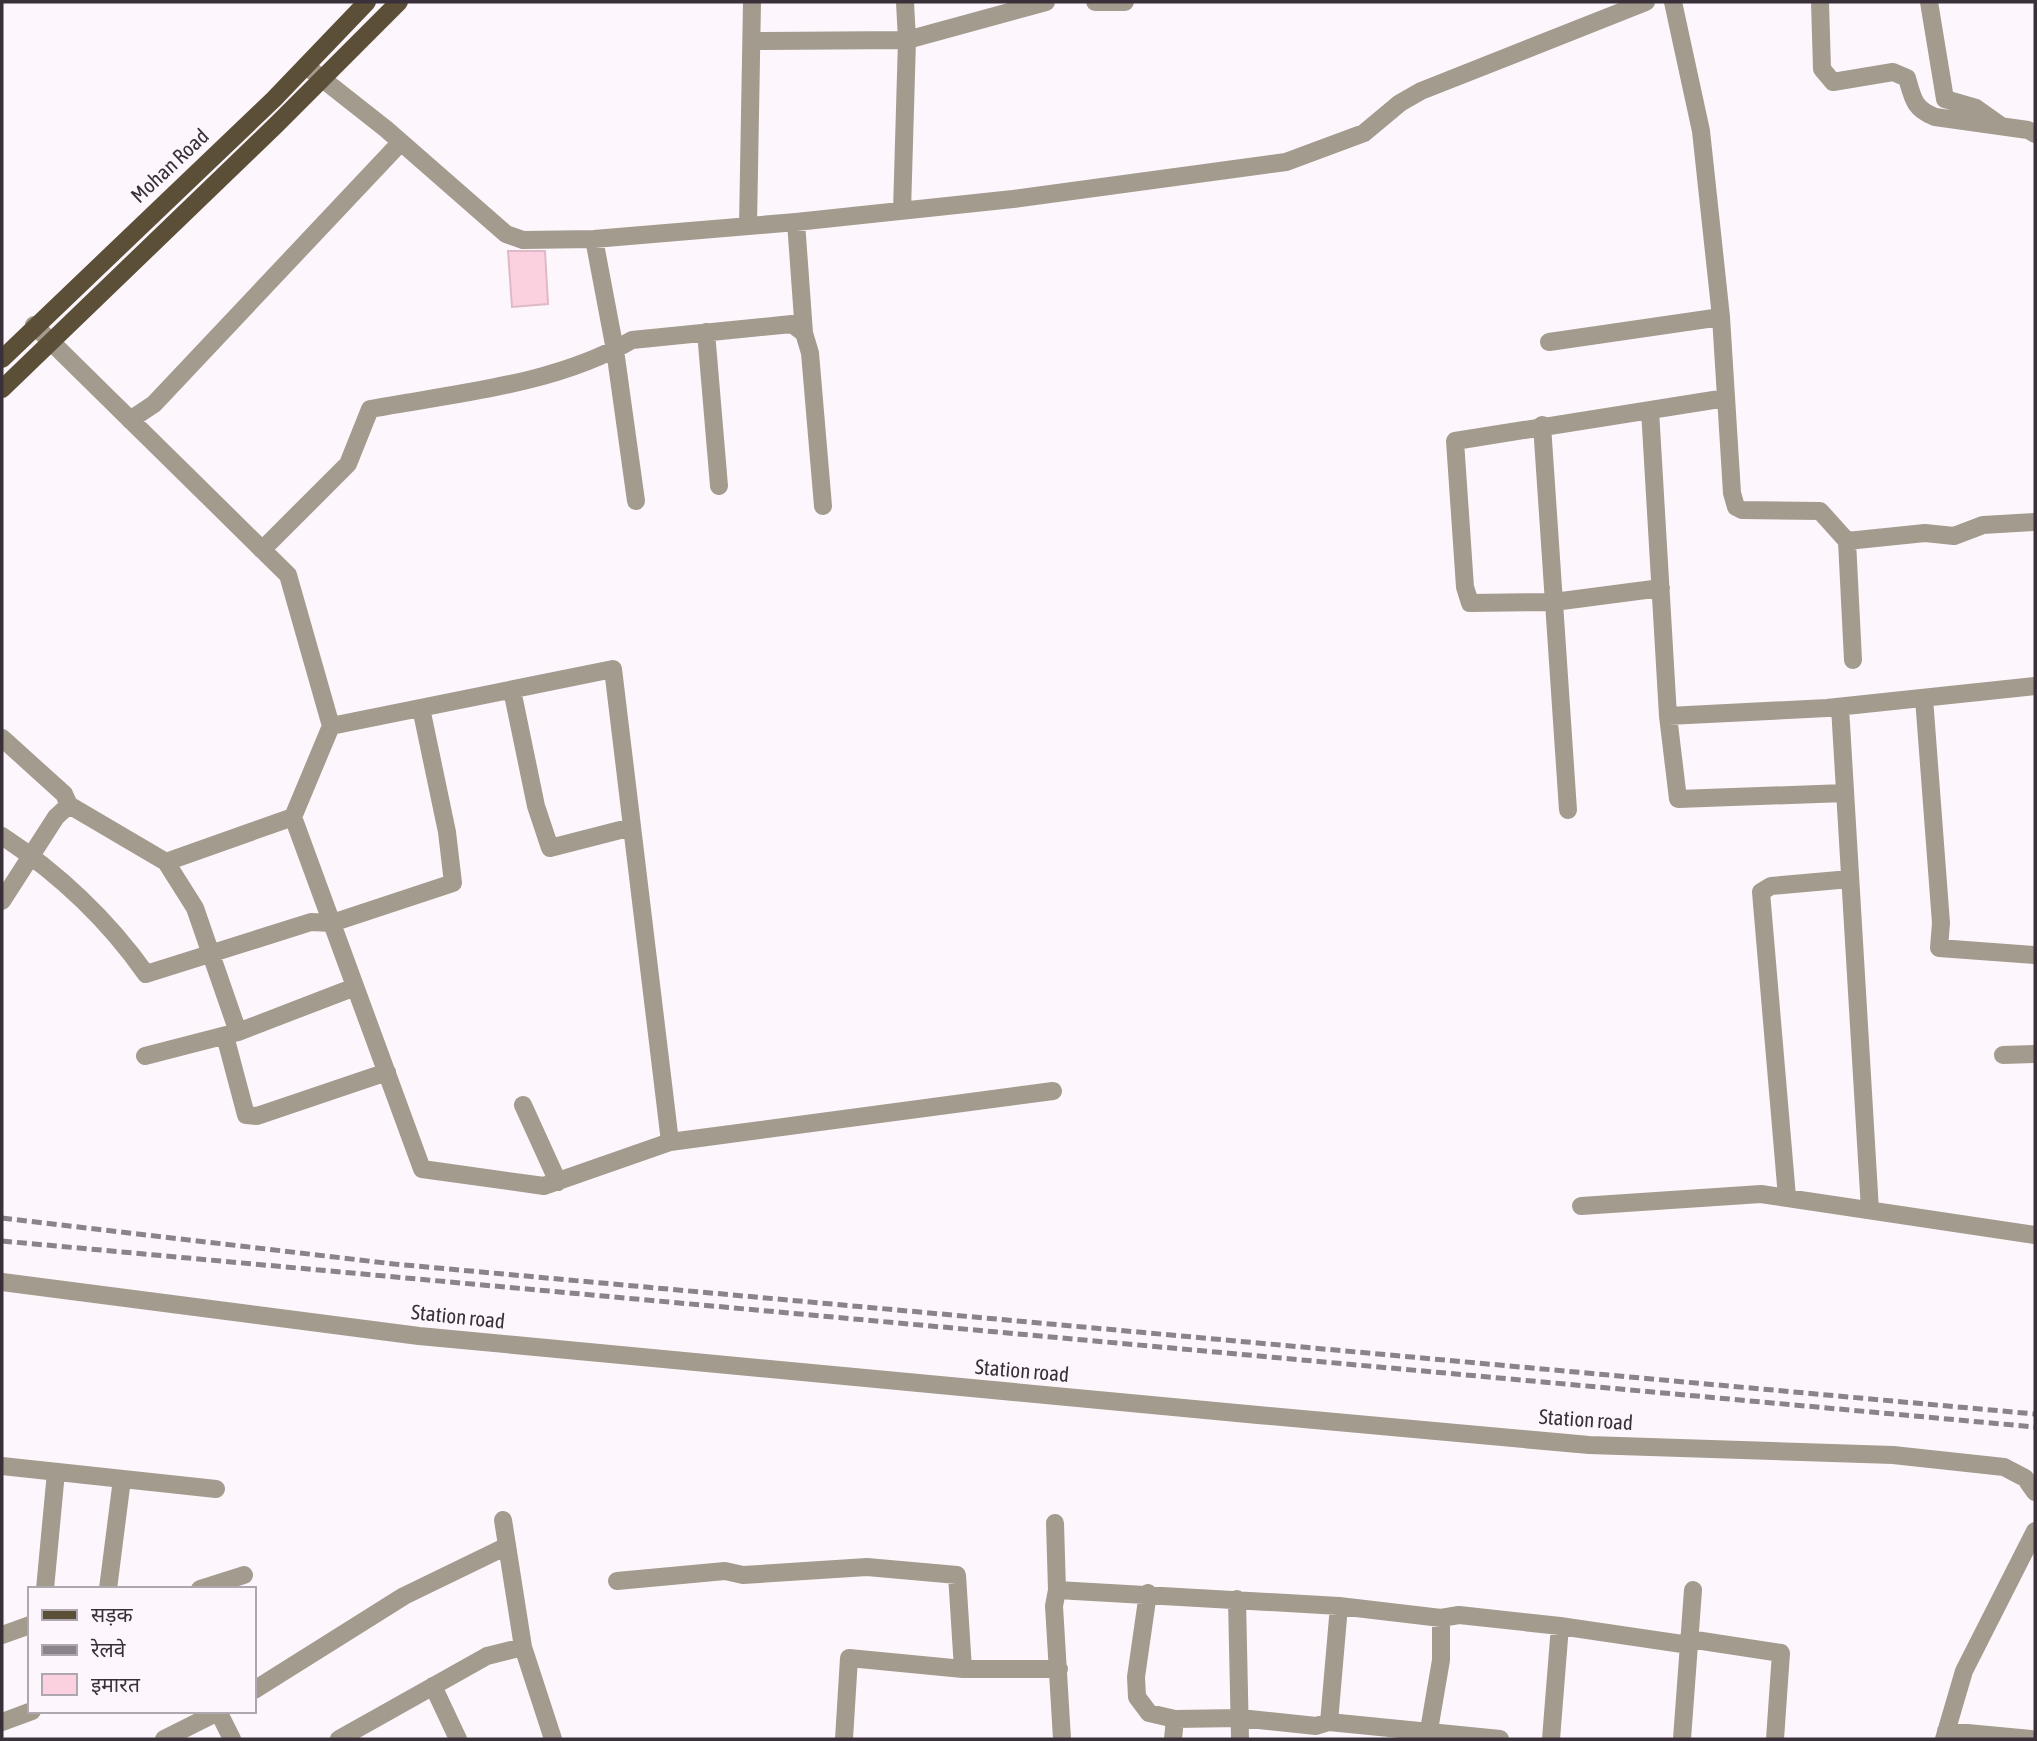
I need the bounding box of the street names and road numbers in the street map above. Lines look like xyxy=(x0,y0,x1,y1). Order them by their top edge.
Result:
street label: Mohan Road xyxy=(126,123,213,207)
street label: Station road xyxy=(410,1299,506,1333)
street label: Station road xyxy=(974,1354,1070,1386)
street label: Station road xyxy=(1538,1404,1634,1434)

